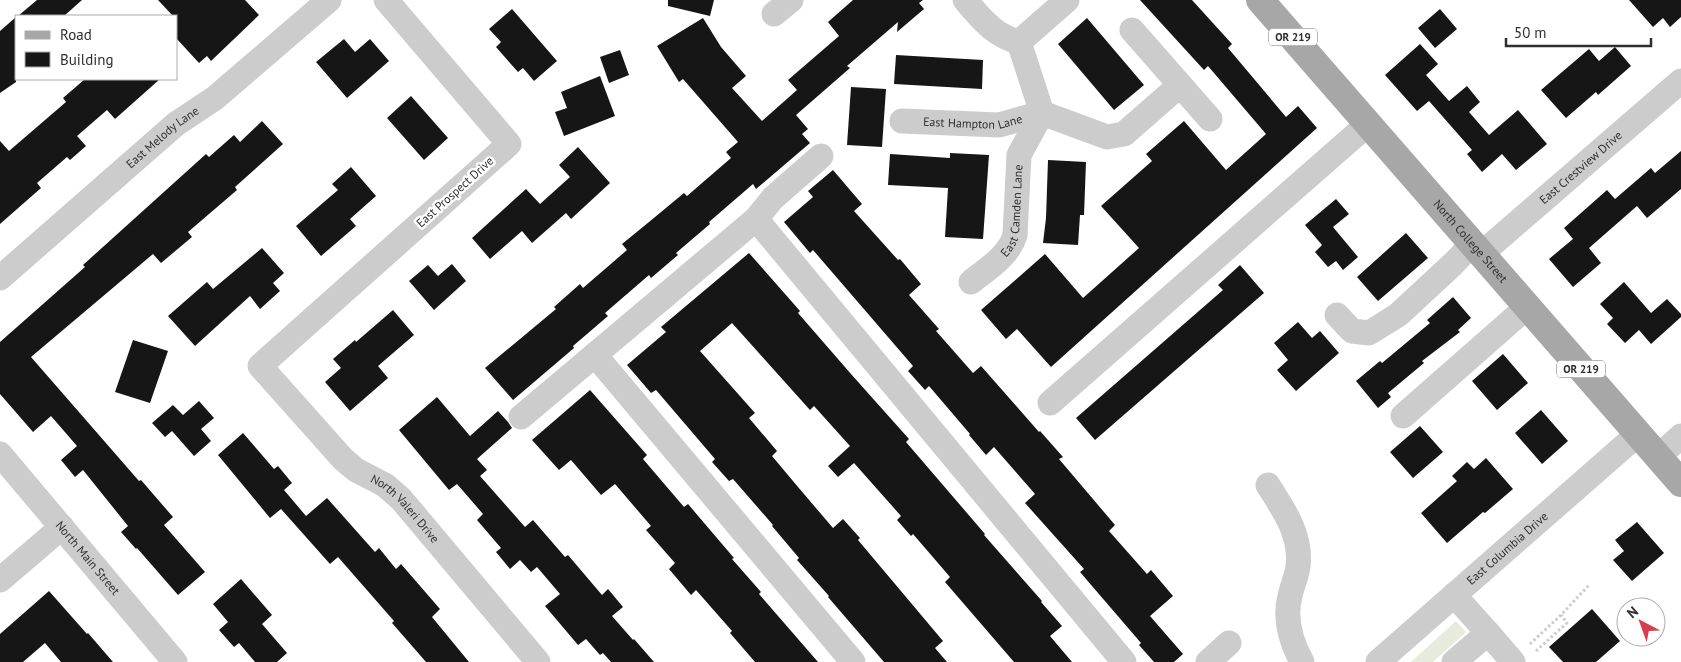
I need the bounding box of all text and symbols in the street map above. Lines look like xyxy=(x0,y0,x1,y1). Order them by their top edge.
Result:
legend xyxy=(15,15,178,80)
scale bar xyxy=(1506,15,1651,47)
text: 50 m xyxy=(1514,23,1547,42)
text: Road xyxy=(60,25,92,44)
road number: OR 219 xyxy=(1269,28,1317,46)
text: Building xyxy=(60,50,114,69)
street label: East Melody Lane xyxy=(123,103,202,171)
street label: East Hampton Lane xyxy=(923,111,1024,132)
street label: East Crestview Drive xyxy=(1536,127,1625,207)
street label: East Prospect Drive xyxy=(413,153,496,230)
street label: East Camden Lane xyxy=(997,164,1026,260)
street label: North College Street xyxy=(1430,196,1511,285)
road number: OR 219 xyxy=(1557,360,1605,378)
street label: North Valeri Drive xyxy=(368,471,443,546)
street label: East Columbia Drive xyxy=(1463,509,1551,588)
street label: North Main Street xyxy=(53,518,123,598)
north arrow xyxy=(1616,597,1666,647)
text: N xyxy=(1623,602,1642,622)

